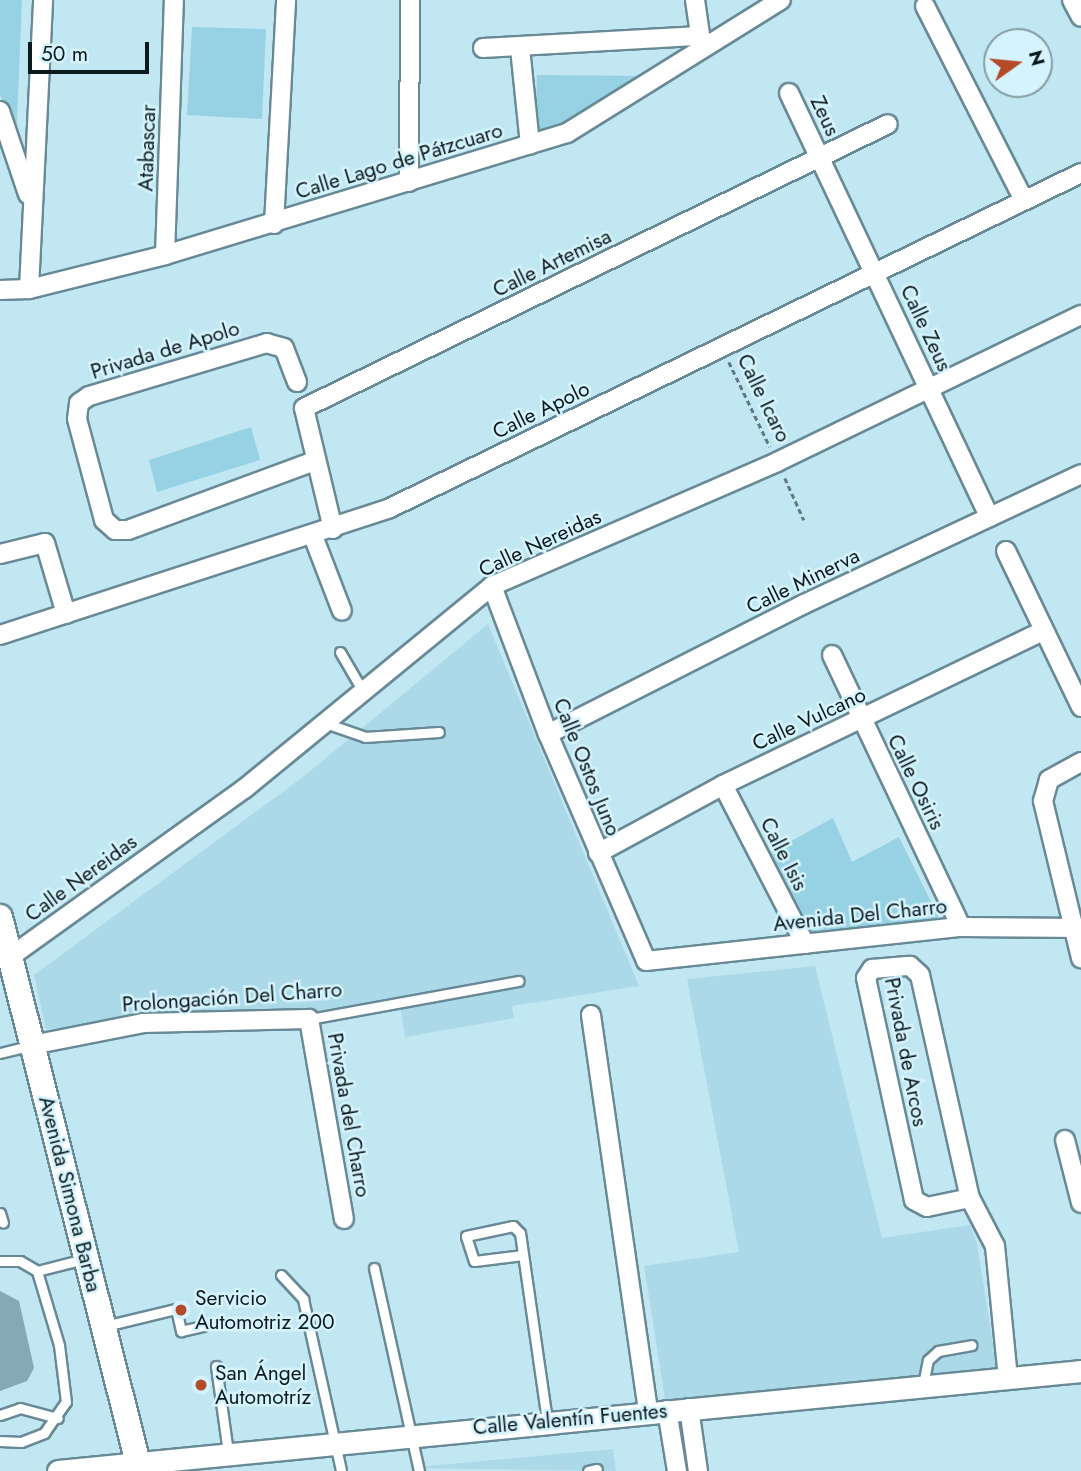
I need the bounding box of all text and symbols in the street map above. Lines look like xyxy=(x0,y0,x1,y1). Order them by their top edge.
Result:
scale bar xyxy=(32,28,152,72)
north arrow xyxy=(983,28,1053,98)
text: 50 m xyxy=(41,39,88,69)
text: N xyxy=(1022,47,1052,69)
street label: Zeus xyxy=(805,92,845,140)
street label: Atabascar xyxy=(133,104,161,192)
street label: Calle Lago de Pátzcuaro xyxy=(292,117,506,205)
street label: Calle Artemisa xyxy=(489,223,615,303)
street label: Calle Zeus xyxy=(895,281,957,375)
street label: Privada de Apolo xyxy=(88,315,242,385)
street label: Calle Icaro xyxy=(732,350,796,446)
street label: Calle Apolo xyxy=(488,376,594,444)
street label: Calle Nereidas xyxy=(475,504,605,582)
street label: Calle Minerva xyxy=(742,543,864,619)
street label: Calle Vulcano xyxy=(748,682,870,756)
street label: Calle Ostos Juno xyxy=(548,695,626,839)
street label: Calle Osiris xyxy=(882,730,950,834)
street label: Calle Isis xyxy=(755,813,813,895)
street label: Calle Nereidas xyxy=(20,829,142,927)
street label: Avenida Del Charro xyxy=(772,893,948,937)
street label: Privada de Arcos xyxy=(879,975,933,1129)
street label: Prolongación Del Charro xyxy=(121,977,343,1017)
street label: Privada del Charro xyxy=(322,1031,376,1199)
street label: Avenida Simona Barba xyxy=(33,1094,107,1294)
place label: Servicio Automotriz 200 xyxy=(195,1285,335,1335)
marker: Servicio Automotriz 200 xyxy=(173,1302,189,1318)
place label: San Ángel Automotríz xyxy=(215,1360,311,1410)
marker: San Ángel Automotríz xyxy=(193,1377,209,1393)
street label: Calle Valentín Fuentes xyxy=(472,1398,668,1440)

